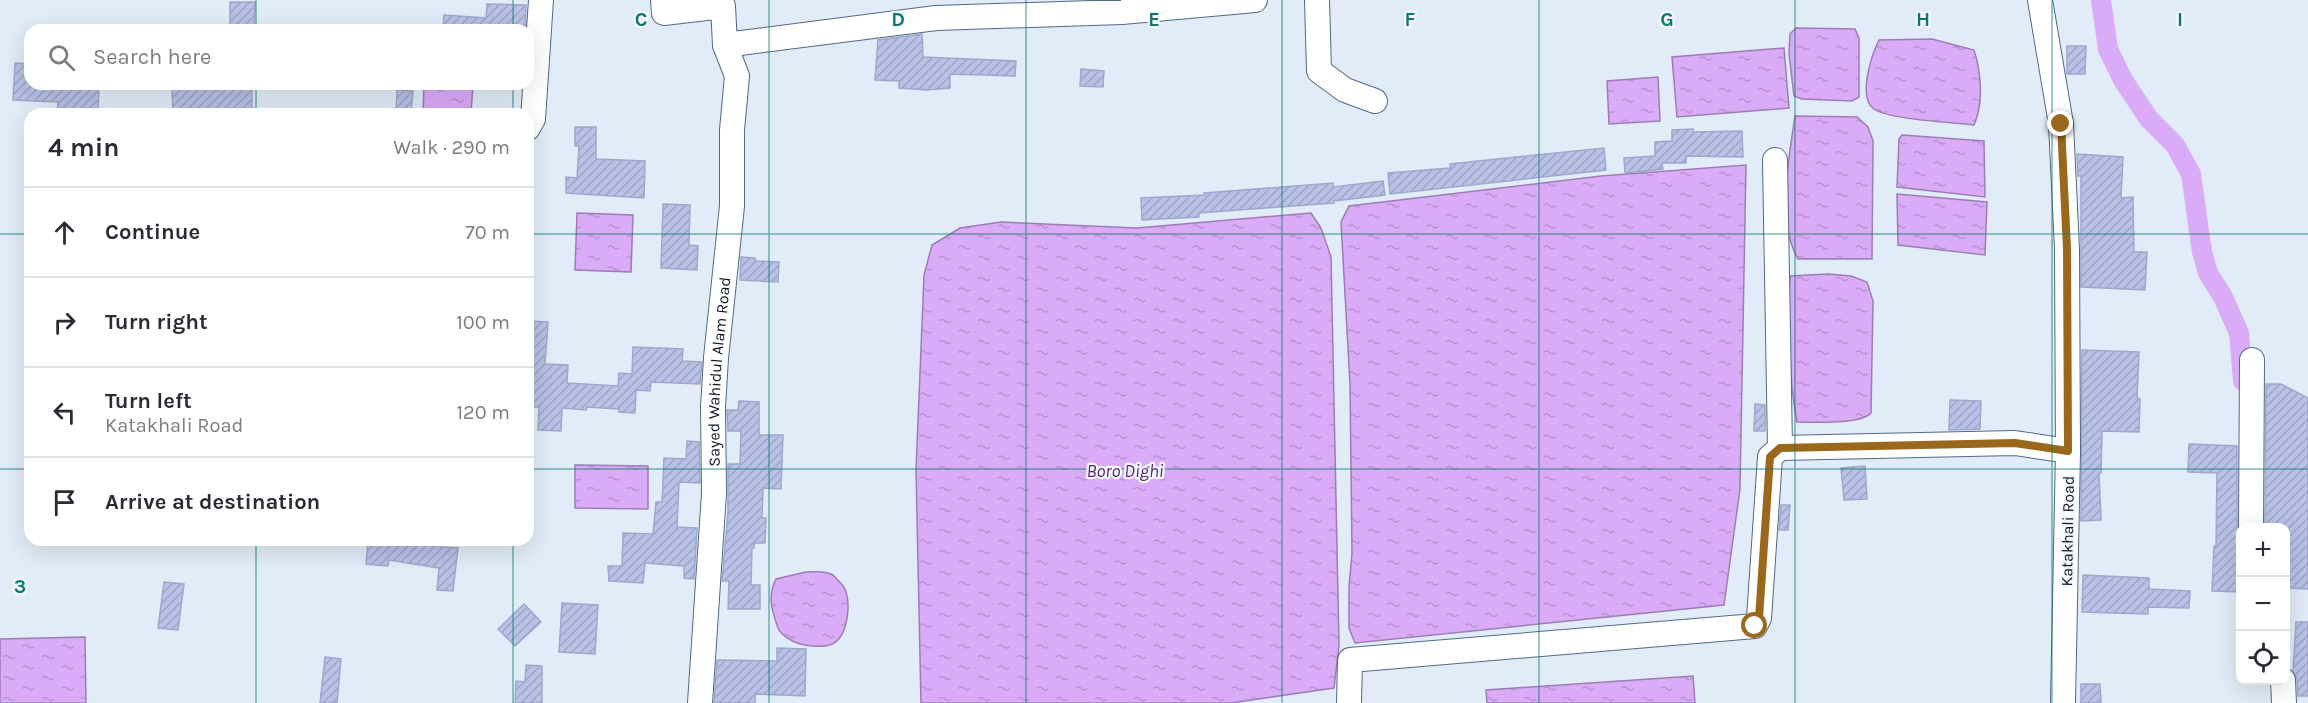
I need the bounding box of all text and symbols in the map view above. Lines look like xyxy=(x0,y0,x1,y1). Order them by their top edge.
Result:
text: C xyxy=(635,8,647,31)
text: D xyxy=(891,8,905,31)
text: E xyxy=(1148,8,1160,31)
text: F xyxy=(1405,8,1416,31)
text: G xyxy=(1660,8,1674,31)
text: H xyxy=(1916,8,1930,31)
text: I xyxy=(2177,8,2183,31)
search box xyxy=(24,24,534,90)
icon: search xyxy=(45,41,78,74)
text: Search here xyxy=(93,44,211,70)
route end xyxy=(2047,110,2073,136)
text: 4 min xyxy=(48,132,119,163)
text: Walk · 290 m xyxy=(393,136,510,159)
icon: ahead xyxy=(48,216,81,249)
text: Continue xyxy=(105,219,200,245)
text: 70 m xyxy=(465,221,510,244)
street label: Sayed Wahidul Alam Road xyxy=(704,276,734,467)
icon: right xyxy=(48,306,81,339)
text: Turn right xyxy=(105,309,208,335)
text: 100 m xyxy=(456,311,510,334)
text: Turn left xyxy=(105,388,192,414)
icon: left xyxy=(48,396,81,429)
text: 120 m xyxy=(456,401,510,424)
text: Katakhali Road xyxy=(105,414,243,437)
water label: Boro Dighi xyxy=(1086,460,1164,482)
street label: Katakhali Road xyxy=(2057,475,2078,587)
icon: arrive xyxy=(48,486,81,519)
text: Arrive at destination xyxy=(105,489,320,515)
map controls xyxy=(2236,523,2290,685)
button: + xyxy=(2236,523,2290,577)
text: 3 xyxy=(14,575,26,598)
button: − xyxy=(2236,577,2290,631)
route start xyxy=(1741,612,1767,638)
button: locate xyxy=(2236,631,2290,685)

